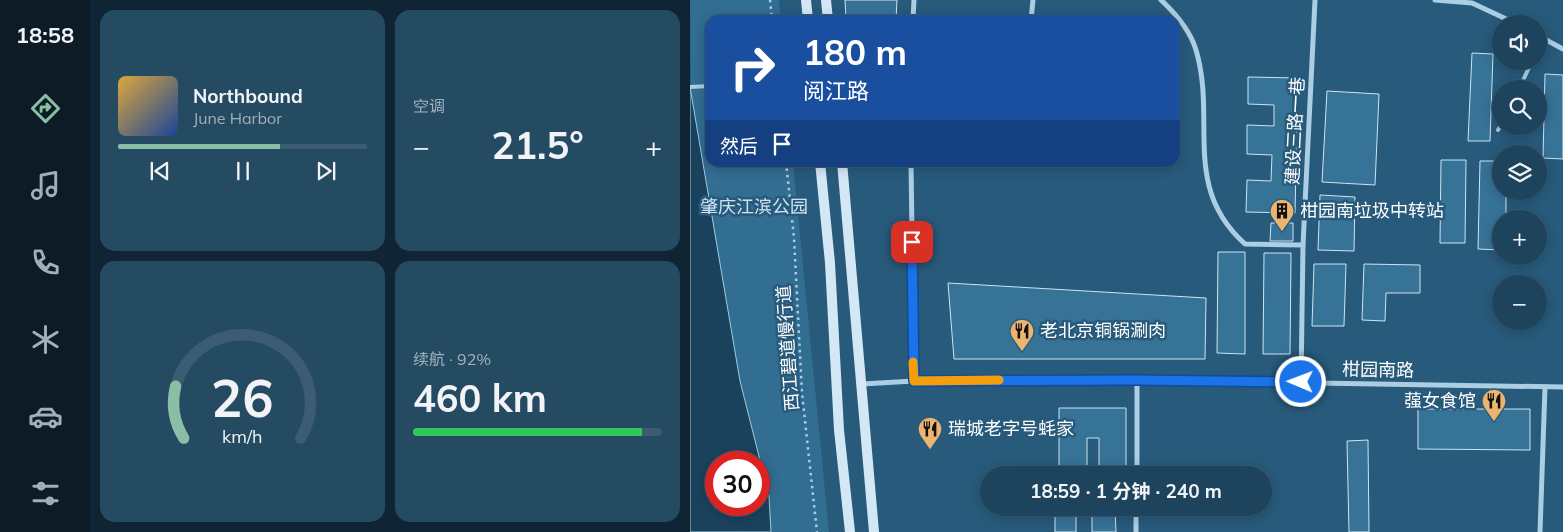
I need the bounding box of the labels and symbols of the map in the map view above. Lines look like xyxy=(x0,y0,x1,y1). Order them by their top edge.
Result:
street label: 建设三路一巷 xyxy=(1280,76,1309,186)
park label: 肇庆江滨公园 xyxy=(700,195,808,218)
building icon: 柑园南垃圾中转站 xyxy=(1269,198,1295,232)
place label: 柑园南垃圾中转站 xyxy=(1300,199,1444,222)
pin xyxy=(891,221,933,263)
street label: 西江碧道慢行道 xyxy=(772,284,803,412)
restaurant icon: 老北京铜锅涮肉 xyxy=(1009,318,1035,352)
place label: 老北京铜锅涮肉 xyxy=(1040,319,1166,342)
position arrow xyxy=(1274,355,1326,407)
street label: 柑园南路 xyxy=(1342,357,1414,382)
restaurant icon: 蔃女食馆 xyxy=(1481,388,1507,422)
place label: 蔃女食馆 xyxy=(1404,389,1476,412)
restaurant icon: 瑞城老字号蚝家 xyxy=(917,416,943,450)
place label: 瑞城老字号蚝家 xyxy=(948,417,1074,440)
speed limit sign: 30 xyxy=(705,451,770,516)

